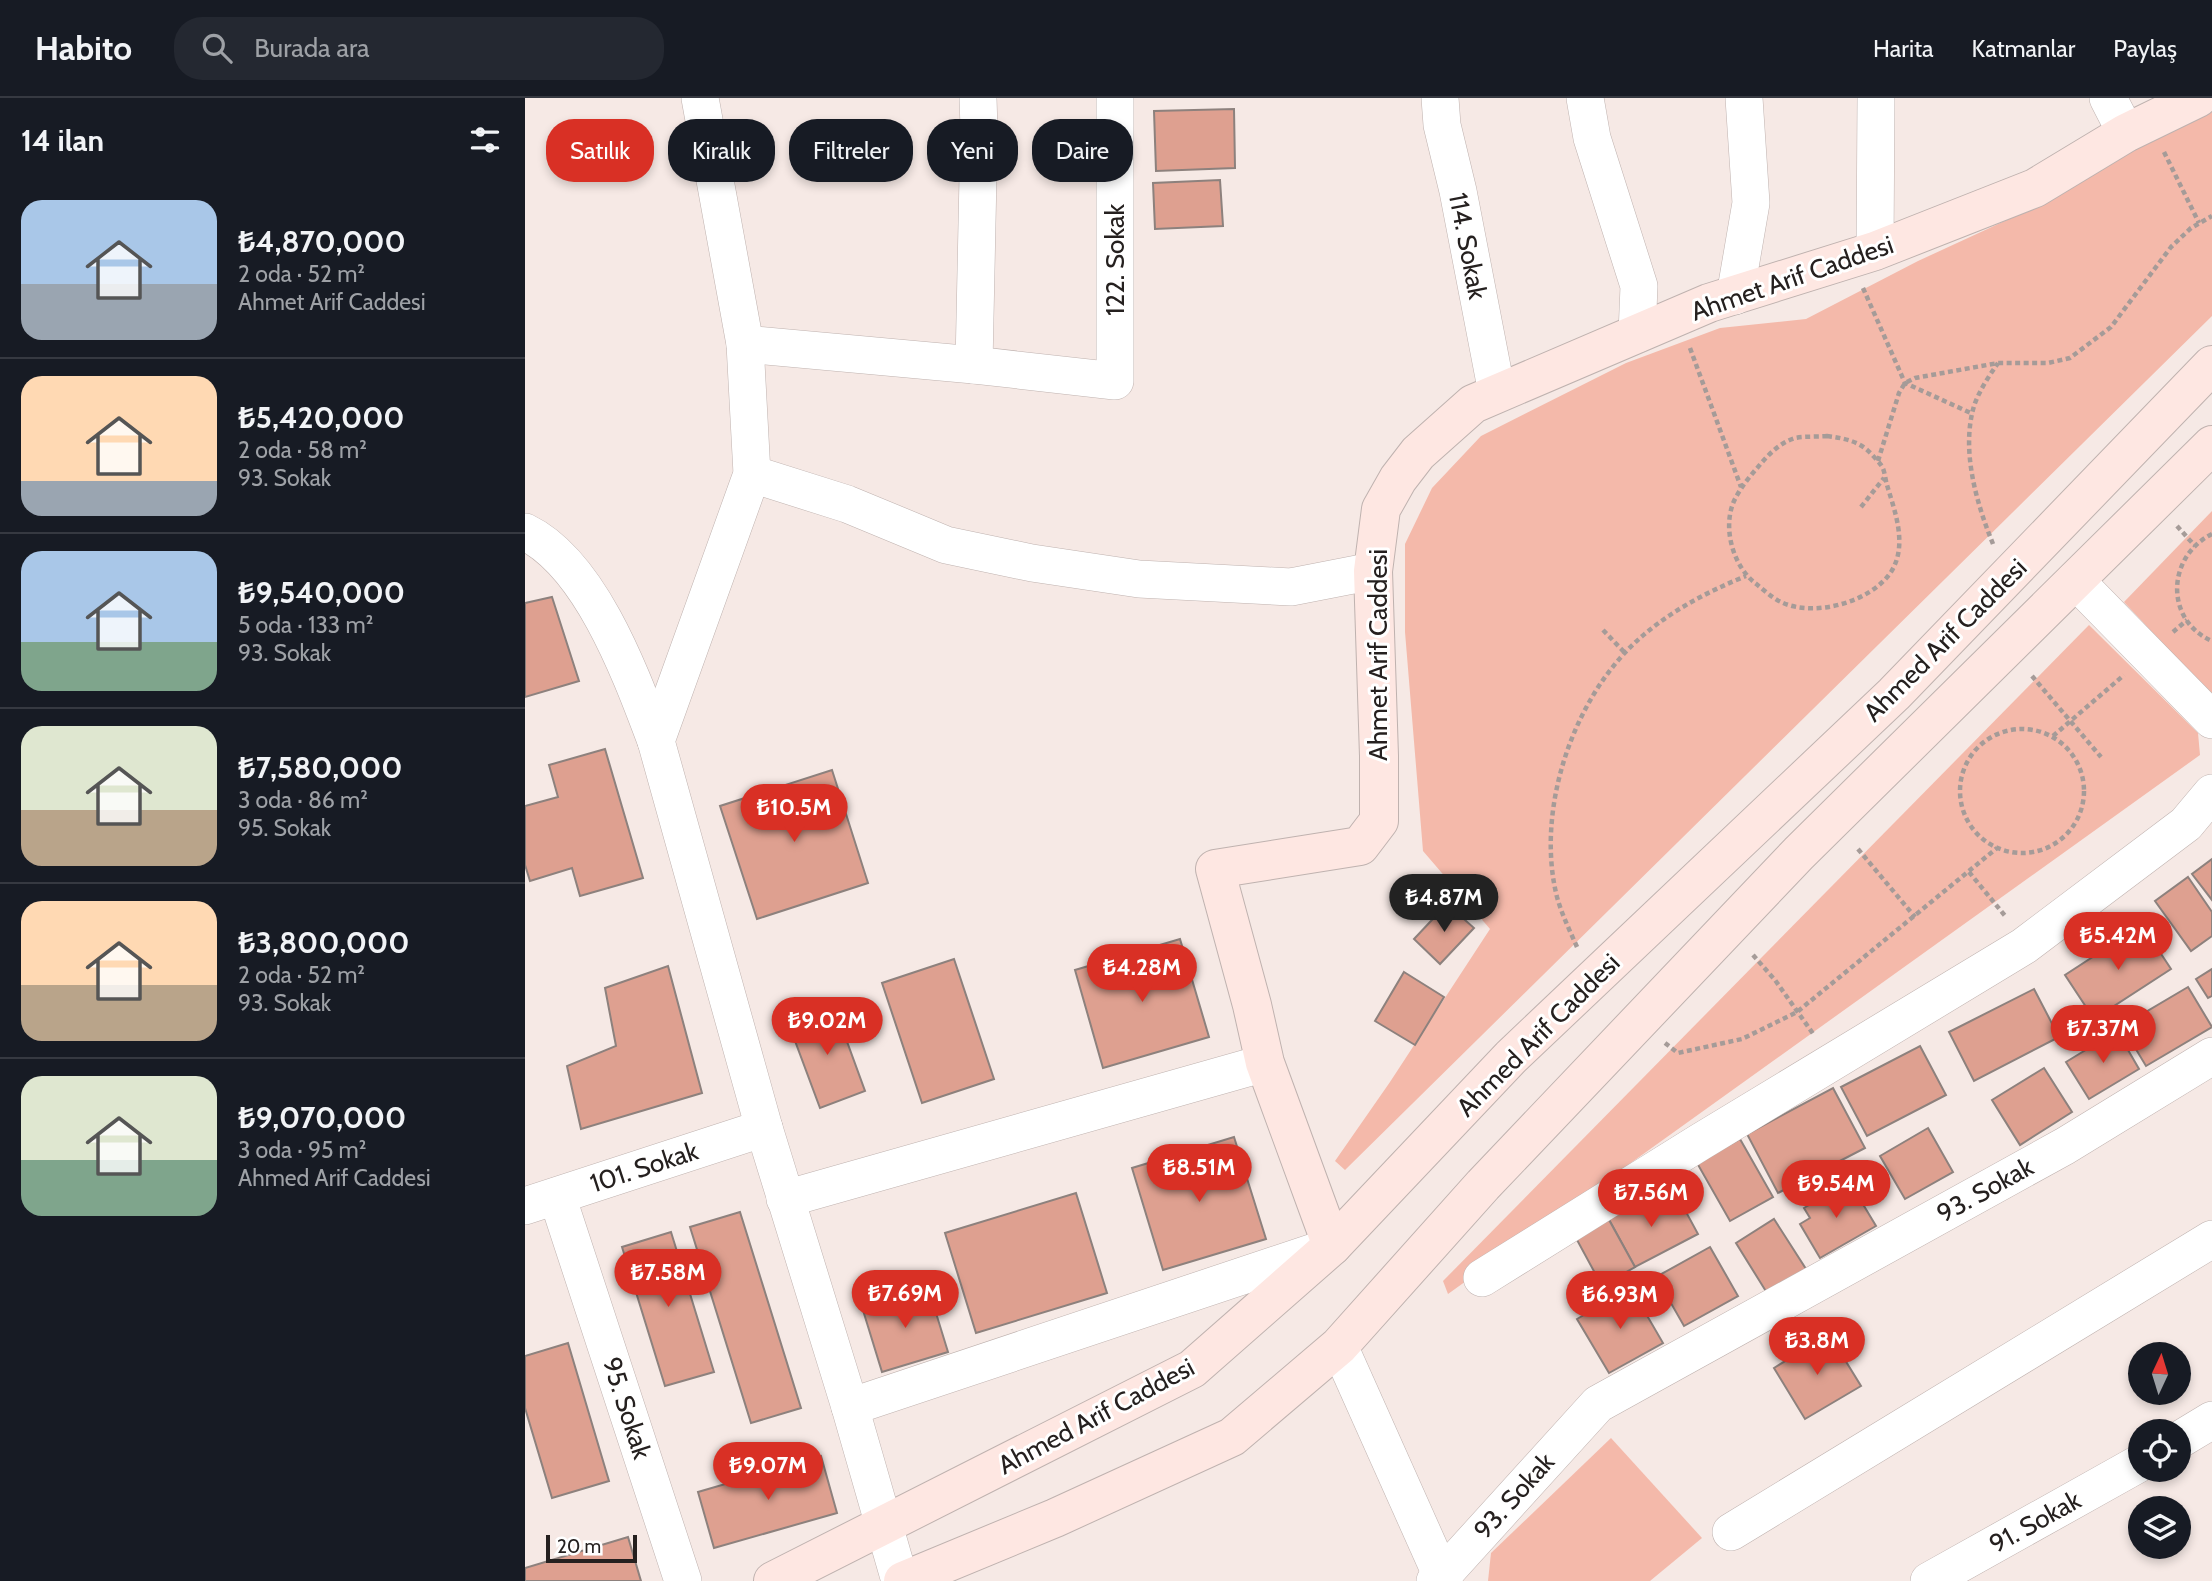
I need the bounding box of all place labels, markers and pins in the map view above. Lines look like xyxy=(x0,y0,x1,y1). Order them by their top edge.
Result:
pin: ₺10.5M xyxy=(737,784,851,844)
pin: ₺4.87M xyxy=(1387,874,1501,934)
pin: ₺5.42M xyxy=(2061,912,2175,972)
pin: ₺4.28M xyxy=(1085,944,1199,1004)
pin: ₺9.02M xyxy=(770,998,884,1057)
pin: ₺7.37M xyxy=(2046,1006,2160,1065)
pin: ₺8.51M xyxy=(1142,1144,1256,1204)
pin: ₺9.54M xyxy=(1779,1160,1893,1220)
pin: ₺7.56M xyxy=(1594,1170,1708,1229)
pin: ₺7.58M xyxy=(611,1250,725,1309)
pin: ₺7.69M xyxy=(848,1270,962,1330)
pin: ₺6.93M xyxy=(1563,1272,1677,1331)
pin: ₺3.8M xyxy=(1768,1318,1866,1377)
pin: ₺9.07M xyxy=(711,1442,825,1502)

